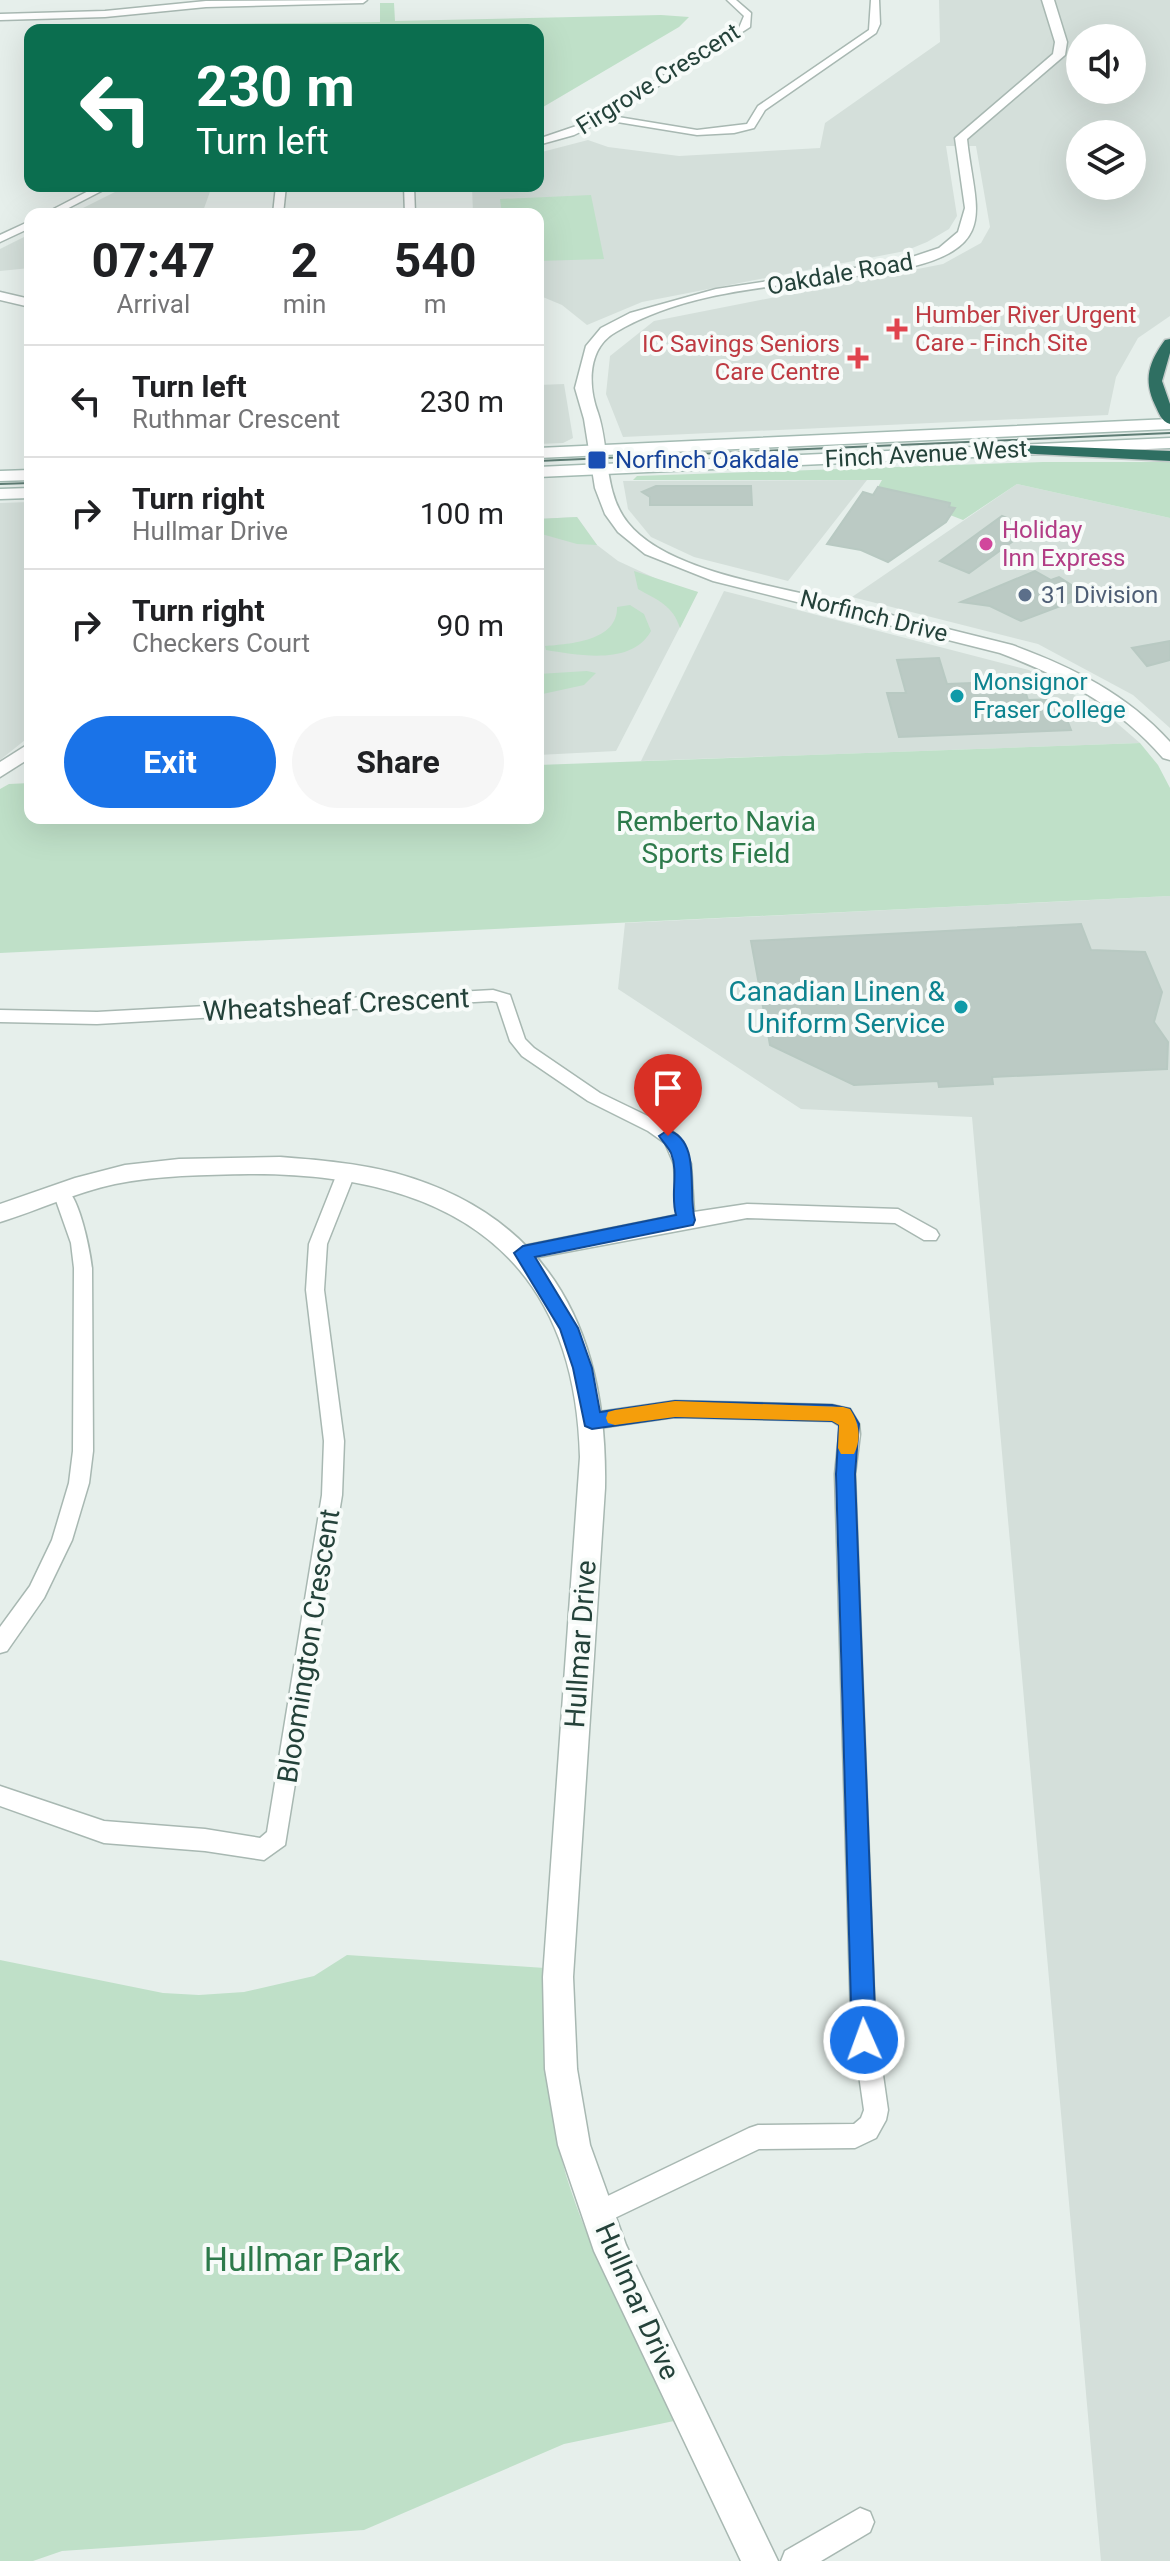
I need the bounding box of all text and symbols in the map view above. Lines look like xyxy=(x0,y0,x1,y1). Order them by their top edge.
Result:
street label: Firgrove Crescent xyxy=(571,17,745,140)
map controls xyxy=(1066,24,1146,200)
button: sound xyxy=(1066,24,1146,104)
text: 230 m xyxy=(196,54,355,120)
icon: left xyxy=(64,56,168,160)
button: layers xyxy=(1066,120,1146,200)
text: Turn left xyxy=(196,121,329,163)
text: 07:47 xyxy=(92,232,215,289)
text: 2 xyxy=(291,232,318,289)
text: 540 xyxy=(394,232,476,289)
street label: Oakdale Road xyxy=(765,247,915,301)
text: Arrival xyxy=(117,289,190,319)
text: min xyxy=(283,289,326,319)
text: m xyxy=(424,289,447,319)
place label: Humber River Urgent Care - Finch Site xyxy=(915,301,1137,357)
marker: Humber River Urgent Care - Finch Site xyxy=(886,318,908,340)
place label: IC Savings Seniors Care Centre xyxy=(642,330,840,386)
marker: IC Savings Seniors Care Centre xyxy=(847,347,869,369)
text: Turn left xyxy=(132,369,247,404)
icon: left xyxy=(64,379,108,423)
text: 230 m xyxy=(420,384,504,419)
text: Ruthmar Crescent xyxy=(132,404,340,434)
street label: Finch Avenue West xyxy=(824,435,1028,473)
place label: Norfinch Oakdale xyxy=(615,446,799,474)
marker: Norfinch Oakdale xyxy=(586,449,608,471)
text: Turn right xyxy=(132,481,265,516)
icon: right xyxy=(64,491,108,535)
text: 100 m xyxy=(420,496,504,531)
text: Hullmar Drive xyxy=(132,516,288,546)
place label: Holiday Inn Express xyxy=(1002,516,1125,572)
marker: Holiday Inn Express xyxy=(977,535,995,553)
place label: 31 Division xyxy=(1041,581,1158,609)
street label: Norfinch Drive xyxy=(797,584,951,648)
marker: 31 Division xyxy=(1016,586,1034,604)
text: Turn right xyxy=(132,593,265,628)
icon: right xyxy=(64,603,108,647)
text: 90 m xyxy=(437,608,504,643)
text: Checkers Court xyxy=(132,628,310,658)
place label: Monsignor Fraser College xyxy=(973,668,1126,724)
marker: Monsignor Fraser College xyxy=(948,687,966,705)
button: Exit xyxy=(64,716,276,808)
button: Share xyxy=(292,716,504,808)
park label: Remberto Navia Sports Field xyxy=(616,805,816,870)
place label: Canadian Linen & Uniform Service xyxy=(729,975,946,1040)
street label: Wheatsheaf Crescent xyxy=(202,981,470,1028)
marker: Canadian Linen & Uniform Service xyxy=(952,998,970,1016)
pin xyxy=(634,1054,702,1136)
icon: arrive xyxy=(646,1066,690,1110)
street label: Bloomington Crescent xyxy=(271,1507,346,1785)
street label: Hullmar Drive xyxy=(558,1559,603,1729)
position arrow xyxy=(822,1998,906,2082)
street label: Hullmar Drive xyxy=(588,2218,687,2385)
park label: Hullmar Park xyxy=(204,2239,401,2279)

